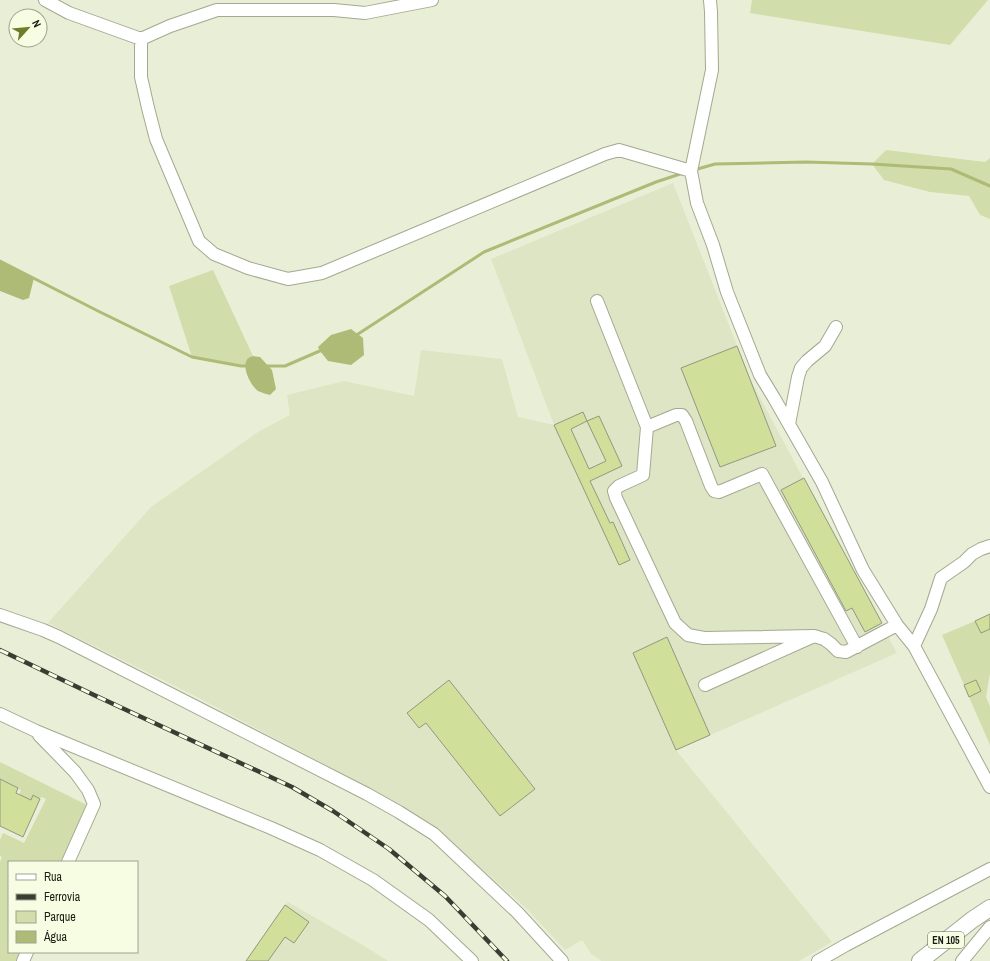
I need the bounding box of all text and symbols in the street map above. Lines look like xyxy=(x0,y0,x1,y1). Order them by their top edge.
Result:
north arrow xyxy=(8,8,48,48)
text: N xyxy=(29,17,45,30)
legend xyxy=(8,861,138,953)
text: Rua xyxy=(44,869,63,885)
text: Ferrovia xyxy=(44,889,81,905)
text: Parque xyxy=(44,909,76,925)
text: Água xyxy=(43,929,68,945)
road number: EN 105 xyxy=(928,932,964,948)

